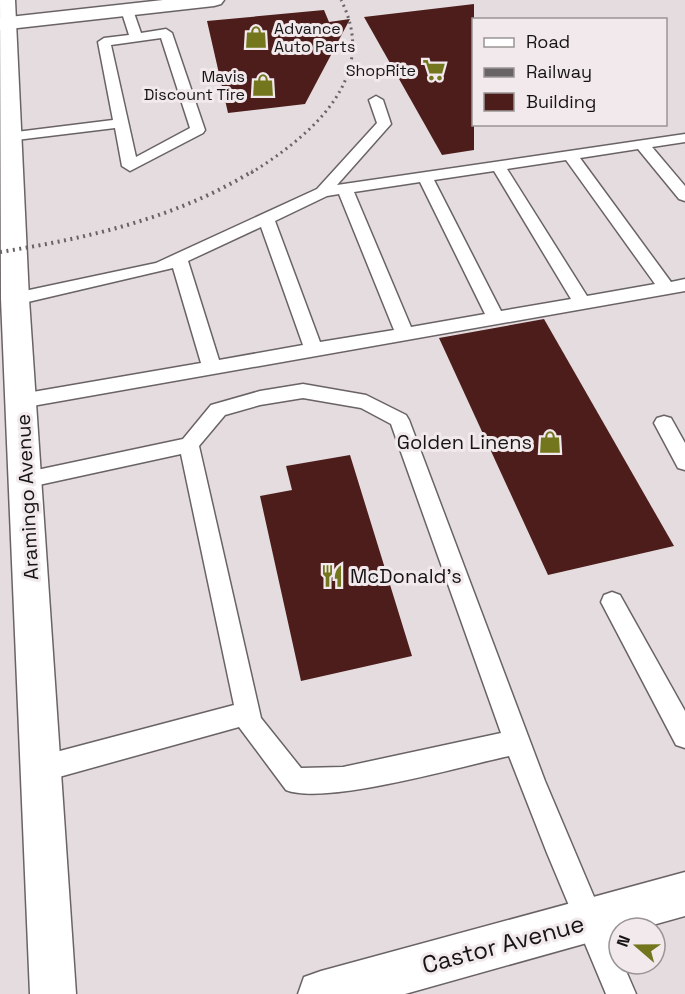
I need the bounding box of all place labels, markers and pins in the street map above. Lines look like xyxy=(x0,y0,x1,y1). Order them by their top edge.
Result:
place label: Advance Auto Parts xyxy=(274,18,355,57)
shop icon: Advance Auto Parts xyxy=(243,24,269,50)
supermarket icon: ShopRite xyxy=(421,57,447,83)
place label: ShopRite xyxy=(346,60,416,81)
place label: Mavis Discount Tire xyxy=(144,66,245,105)
shop icon: Mavis Discount Tire xyxy=(250,72,276,98)
place label: Golden Linens xyxy=(397,429,532,455)
shop icon: Golden Linens xyxy=(537,429,563,455)
restaurant icon: McDonald's xyxy=(319,563,345,589)
place label: McDonald's xyxy=(350,563,462,589)

